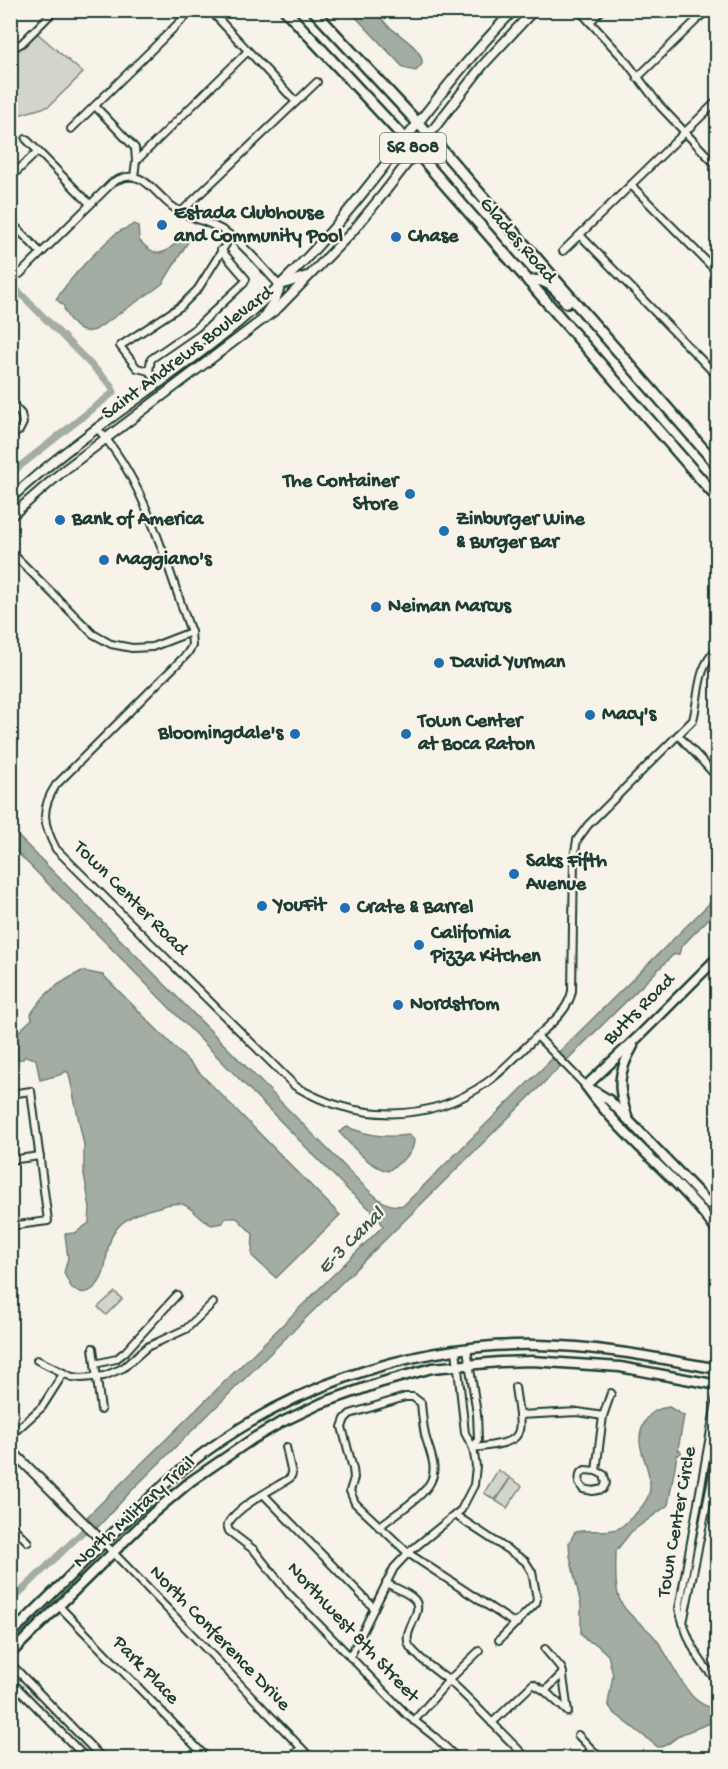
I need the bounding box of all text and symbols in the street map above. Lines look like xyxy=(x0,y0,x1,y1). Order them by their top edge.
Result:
road number: SR 808 xyxy=(380,133,446,163)
street label: Glades Road xyxy=(474,193,562,290)
place label: Estada Clubhouse and Community Pool xyxy=(173,203,343,249)
marker: Estada Clubhouse and Community Pool xyxy=(155,218,169,232)
place label: Chase xyxy=(407,226,459,249)
marker: Chase xyxy=(389,230,403,244)
street label: Saint Andrews Boulevard xyxy=(98,281,280,426)
place label: The Container Store xyxy=(281,471,400,517)
marker: The Container Store xyxy=(403,487,417,501)
place label: Bank of America xyxy=(71,509,204,532)
place label: Zinburger Wine & Burger Bar xyxy=(456,509,585,555)
marker: Bank of America xyxy=(53,513,67,527)
marker: Zinburger Wine & Burger Bar xyxy=(437,524,451,538)
place label: Maggiano's xyxy=(116,549,213,572)
marker: Maggiano's xyxy=(97,553,111,567)
place label: Neiman Marcus xyxy=(388,596,512,619)
marker: Neiman Marcus xyxy=(369,600,383,614)
place label: David Yurman xyxy=(449,652,566,675)
marker: David Yurman xyxy=(432,656,446,670)
place label: Macy's xyxy=(602,704,658,727)
marker: Macy's xyxy=(583,708,597,722)
place label: Town Center at Boca Raton xyxy=(416,711,535,757)
place label: Bloomingdale's xyxy=(157,723,285,746)
marker: Bloomingdale's xyxy=(288,727,302,741)
marker: Town Center at Boca Raton xyxy=(399,727,413,741)
street label: Town Center Road xyxy=(67,836,194,963)
place label: Saks Fifth Avenue xyxy=(525,851,607,897)
marker: Saks Fifth Avenue xyxy=(507,867,521,881)
place label: YouFit xyxy=(272,895,328,918)
place label: Crate & Barrel xyxy=(356,897,474,920)
marker: YouFit xyxy=(255,899,269,913)
marker: Crate & Barrel xyxy=(338,901,352,915)
place label: California Pizza Kitchen xyxy=(430,923,541,969)
marker: California Pizza Kitchen xyxy=(412,938,426,952)
street label: Butts Road xyxy=(599,968,682,1051)
place label: Nordstrom xyxy=(410,994,500,1017)
marker: Nordstrom xyxy=(391,998,405,1012)
water label: E-3 Canal xyxy=(313,1202,392,1281)
street label: Town Center Circle xyxy=(653,1444,703,1600)
street label: North Military Trail xyxy=(69,1452,201,1574)
street label: Northwest 8th Street xyxy=(281,1558,424,1709)
street label: North Conference Drive xyxy=(143,1561,295,1717)
street label: Park Place xyxy=(106,1631,184,1711)

